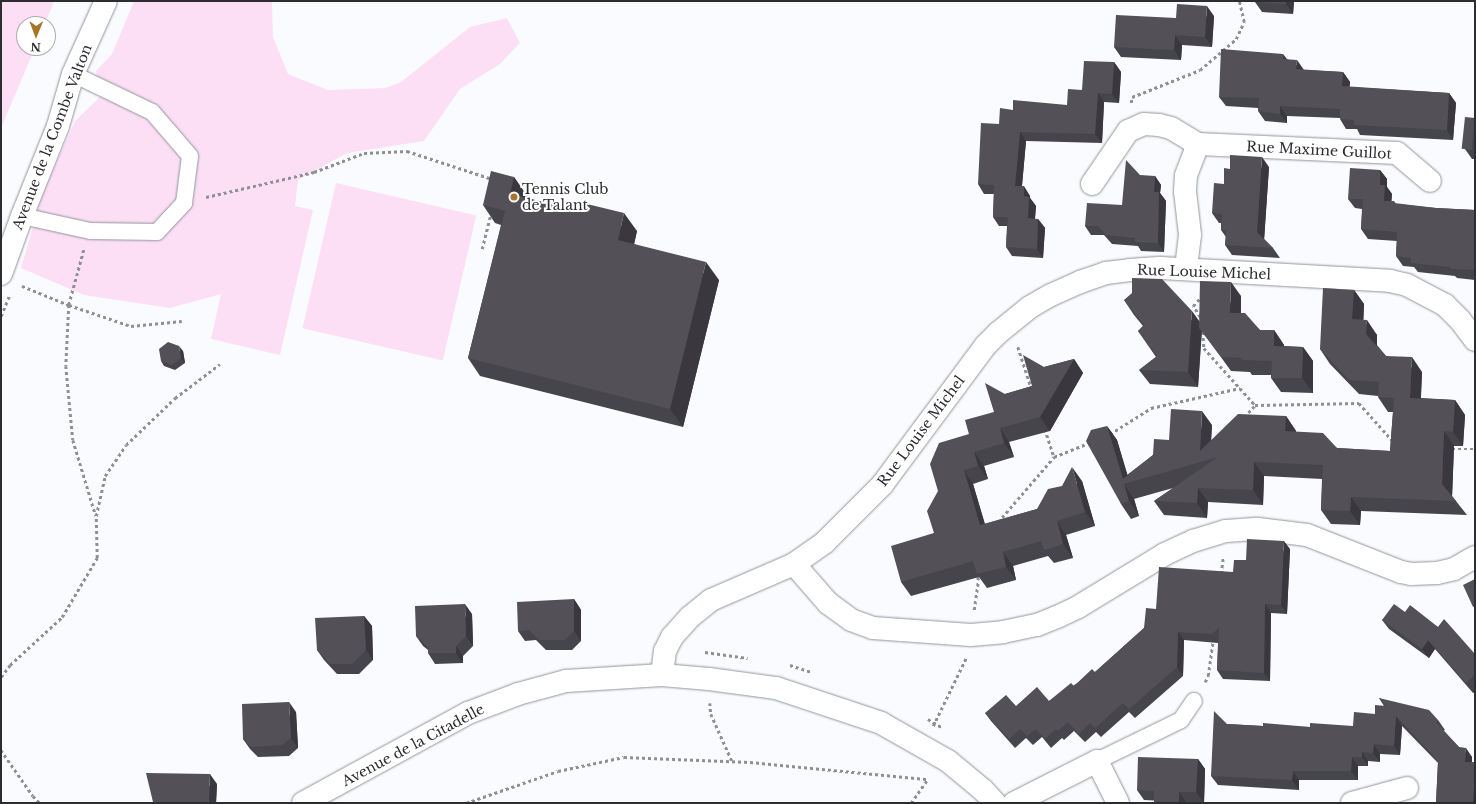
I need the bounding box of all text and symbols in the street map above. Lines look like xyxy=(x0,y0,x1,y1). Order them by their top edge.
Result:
north arrow xyxy=(16,16,56,56)
text: N xyxy=(31,40,41,54)
street label: Avenue de la Combe Valton xyxy=(9,42,95,232)
street label: Rue Maxime Guillot xyxy=(1246,138,1392,162)
place label: Tennis Club de Talant xyxy=(522,181,609,214)
marker: Tennis Club de Talant xyxy=(509,192,519,202)
street label: Rue Louise Michel xyxy=(1137,261,1271,283)
street label: Rue Louise Michel xyxy=(874,372,968,490)
street label: Avenue de la Citadelle xyxy=(339,700,487,790)

